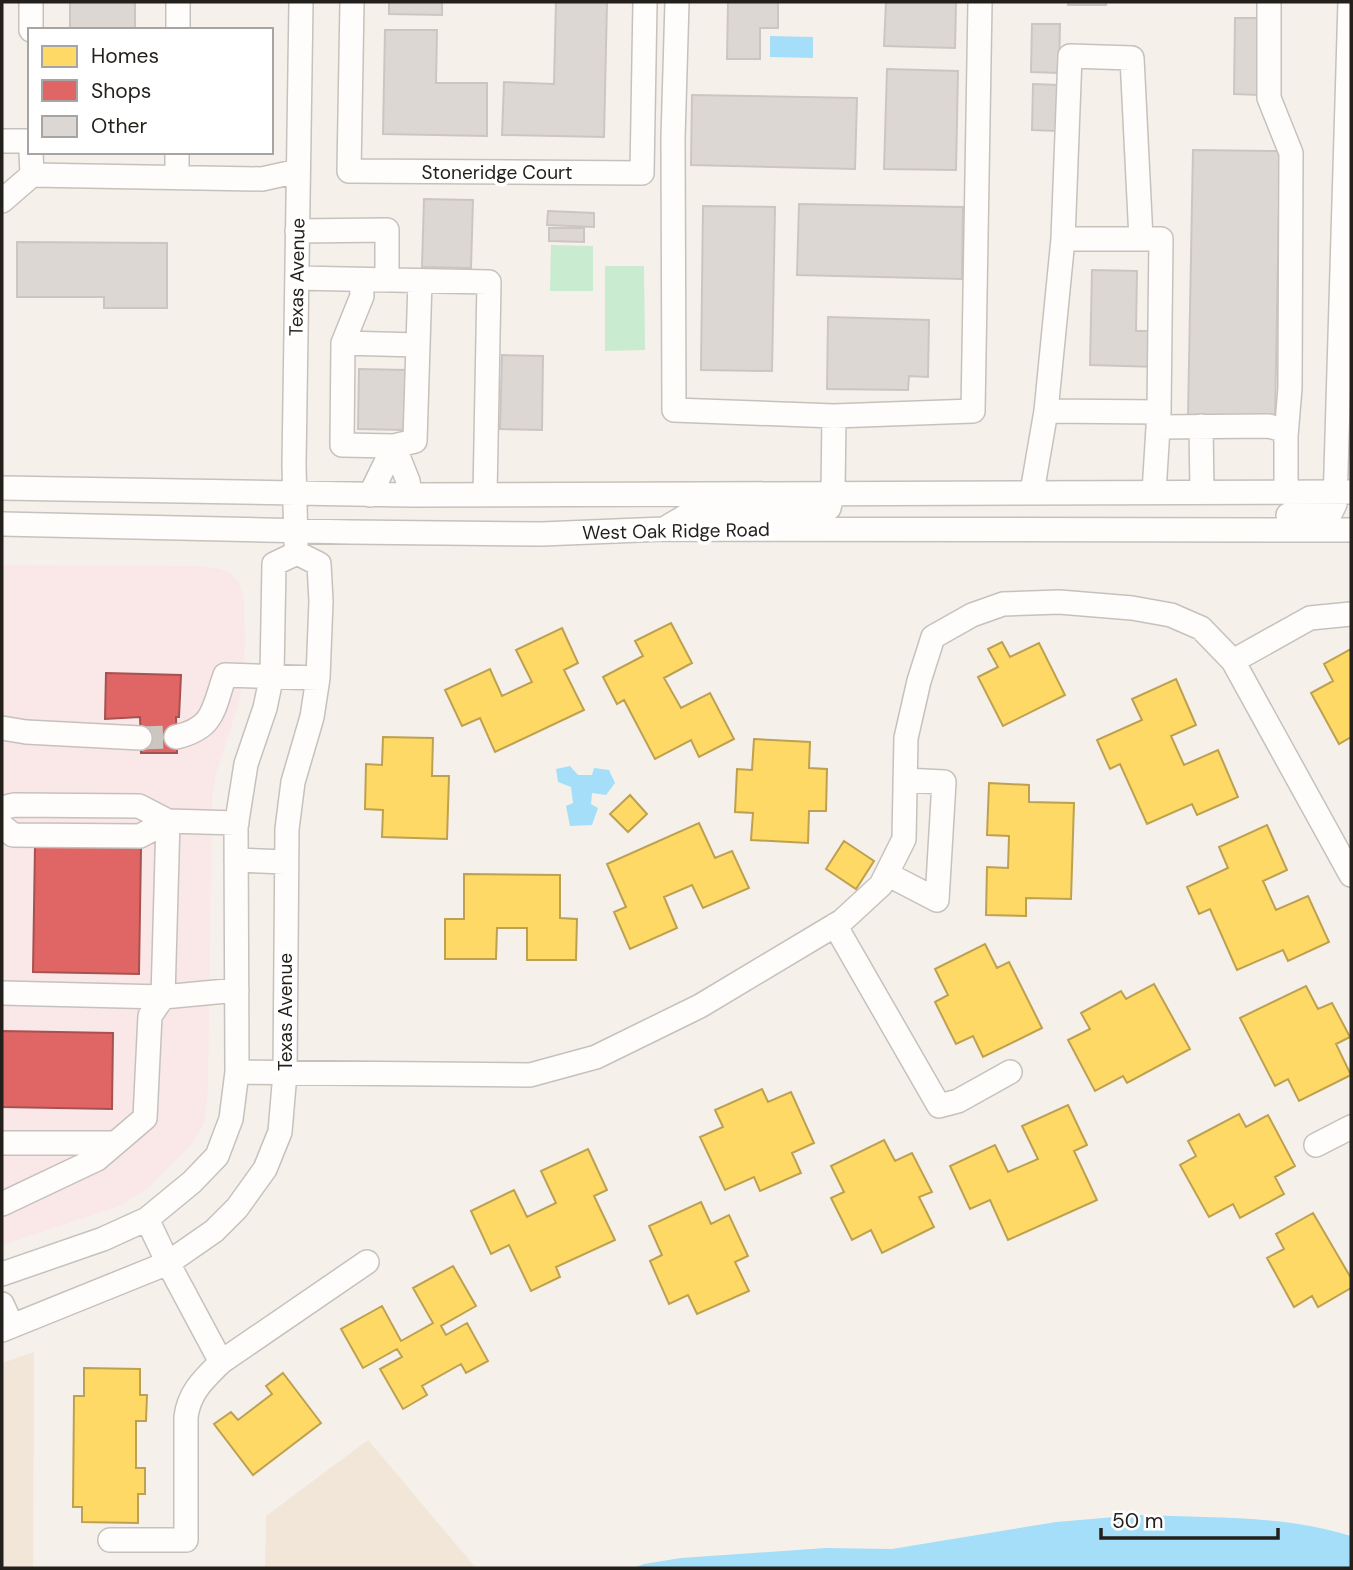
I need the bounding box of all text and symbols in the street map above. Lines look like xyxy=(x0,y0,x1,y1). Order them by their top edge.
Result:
legend xyxy=(28,28,273,154)
text: Homes xyxy=(91,42,159,70)
text: Shops xyxy=(91,77,151,105)
text: Other xyxy=(91,112,147,140)
street label: Stoneridge Court xyxy=(422,160,573,185)
street label: Texas Avenue xyxy=(283,218,311,336)
street label: West Oak Ridge Road xyxy=(582,517,770,545)
street label: Texas Avenue xyxy=(273,953,298,1071)
scale bar xyxy=(1101,1496,1278,1540)
text: 50 m xyxy=(1112,1507,1163,1535)

